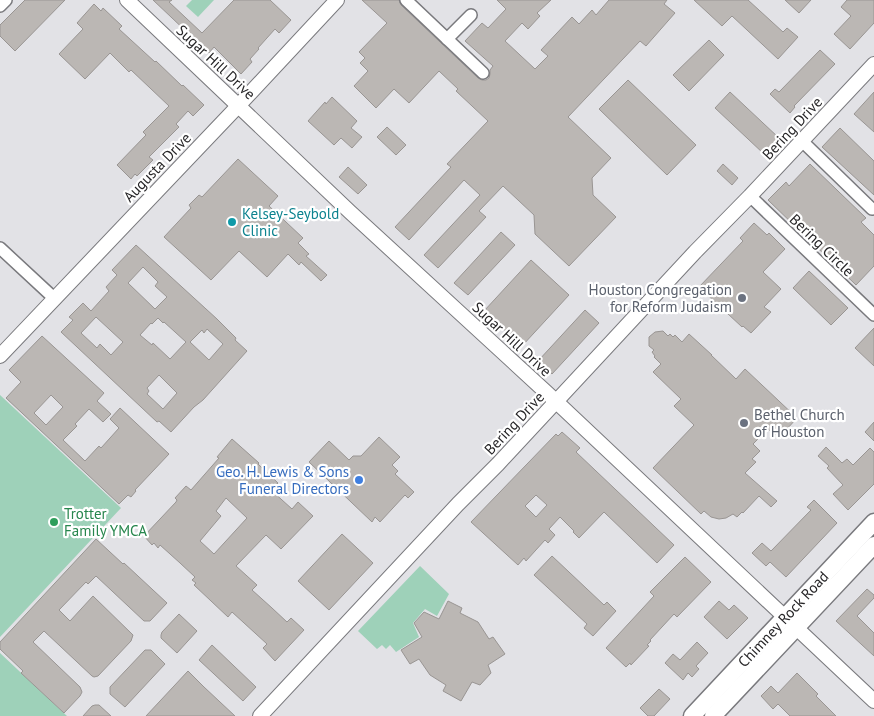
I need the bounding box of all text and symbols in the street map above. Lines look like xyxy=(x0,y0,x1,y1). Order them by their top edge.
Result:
street label: Sugar Hill Drive xyxy=(173,21,259,103)
street label: Bering Drive xyxy=(758,92,826,164)
street label: Augusta Drive xyxy=(119,128,195,206)
place label: Kelsey-Seybold Clinic xyxy=(242,204,339,240)
street label: Bering Circle xyxy=(786,210,858,280)
marker: Kelsey-Seybold Clinic xyxy=(226,216,238,228)
place label: Houston Congregation for Reform Judaism xyxy=(589,280,732,316)
marker: Houston Congregation for Reform Judaism xyxy=(736,292,748,304)
street label: Sugar Hill Drive xyxy=(469,298,555,380)
street label: Bering Drive xyxy=(480,387,548,459)
place label: Bethel Church of Houston xyxy=(754,405,845,441)
marker: Bethel Church of Houston xyxy=(738,417,750,429)
place label: Geo. H. Lewis & Sons Funeral Directors xyxy=(216,462,349,498)
marker: Geo. H. Lewis & Sons Funeral Directors xyxy=(353,474,365,486)
place label: Trotter Family YMCA xyxy=(64,504,147,540)
marker: Trotter Family YMCA xyxy=(48,516,60,528)
street label: Chimney Rock Road xyxy=(734,567,832,671)

